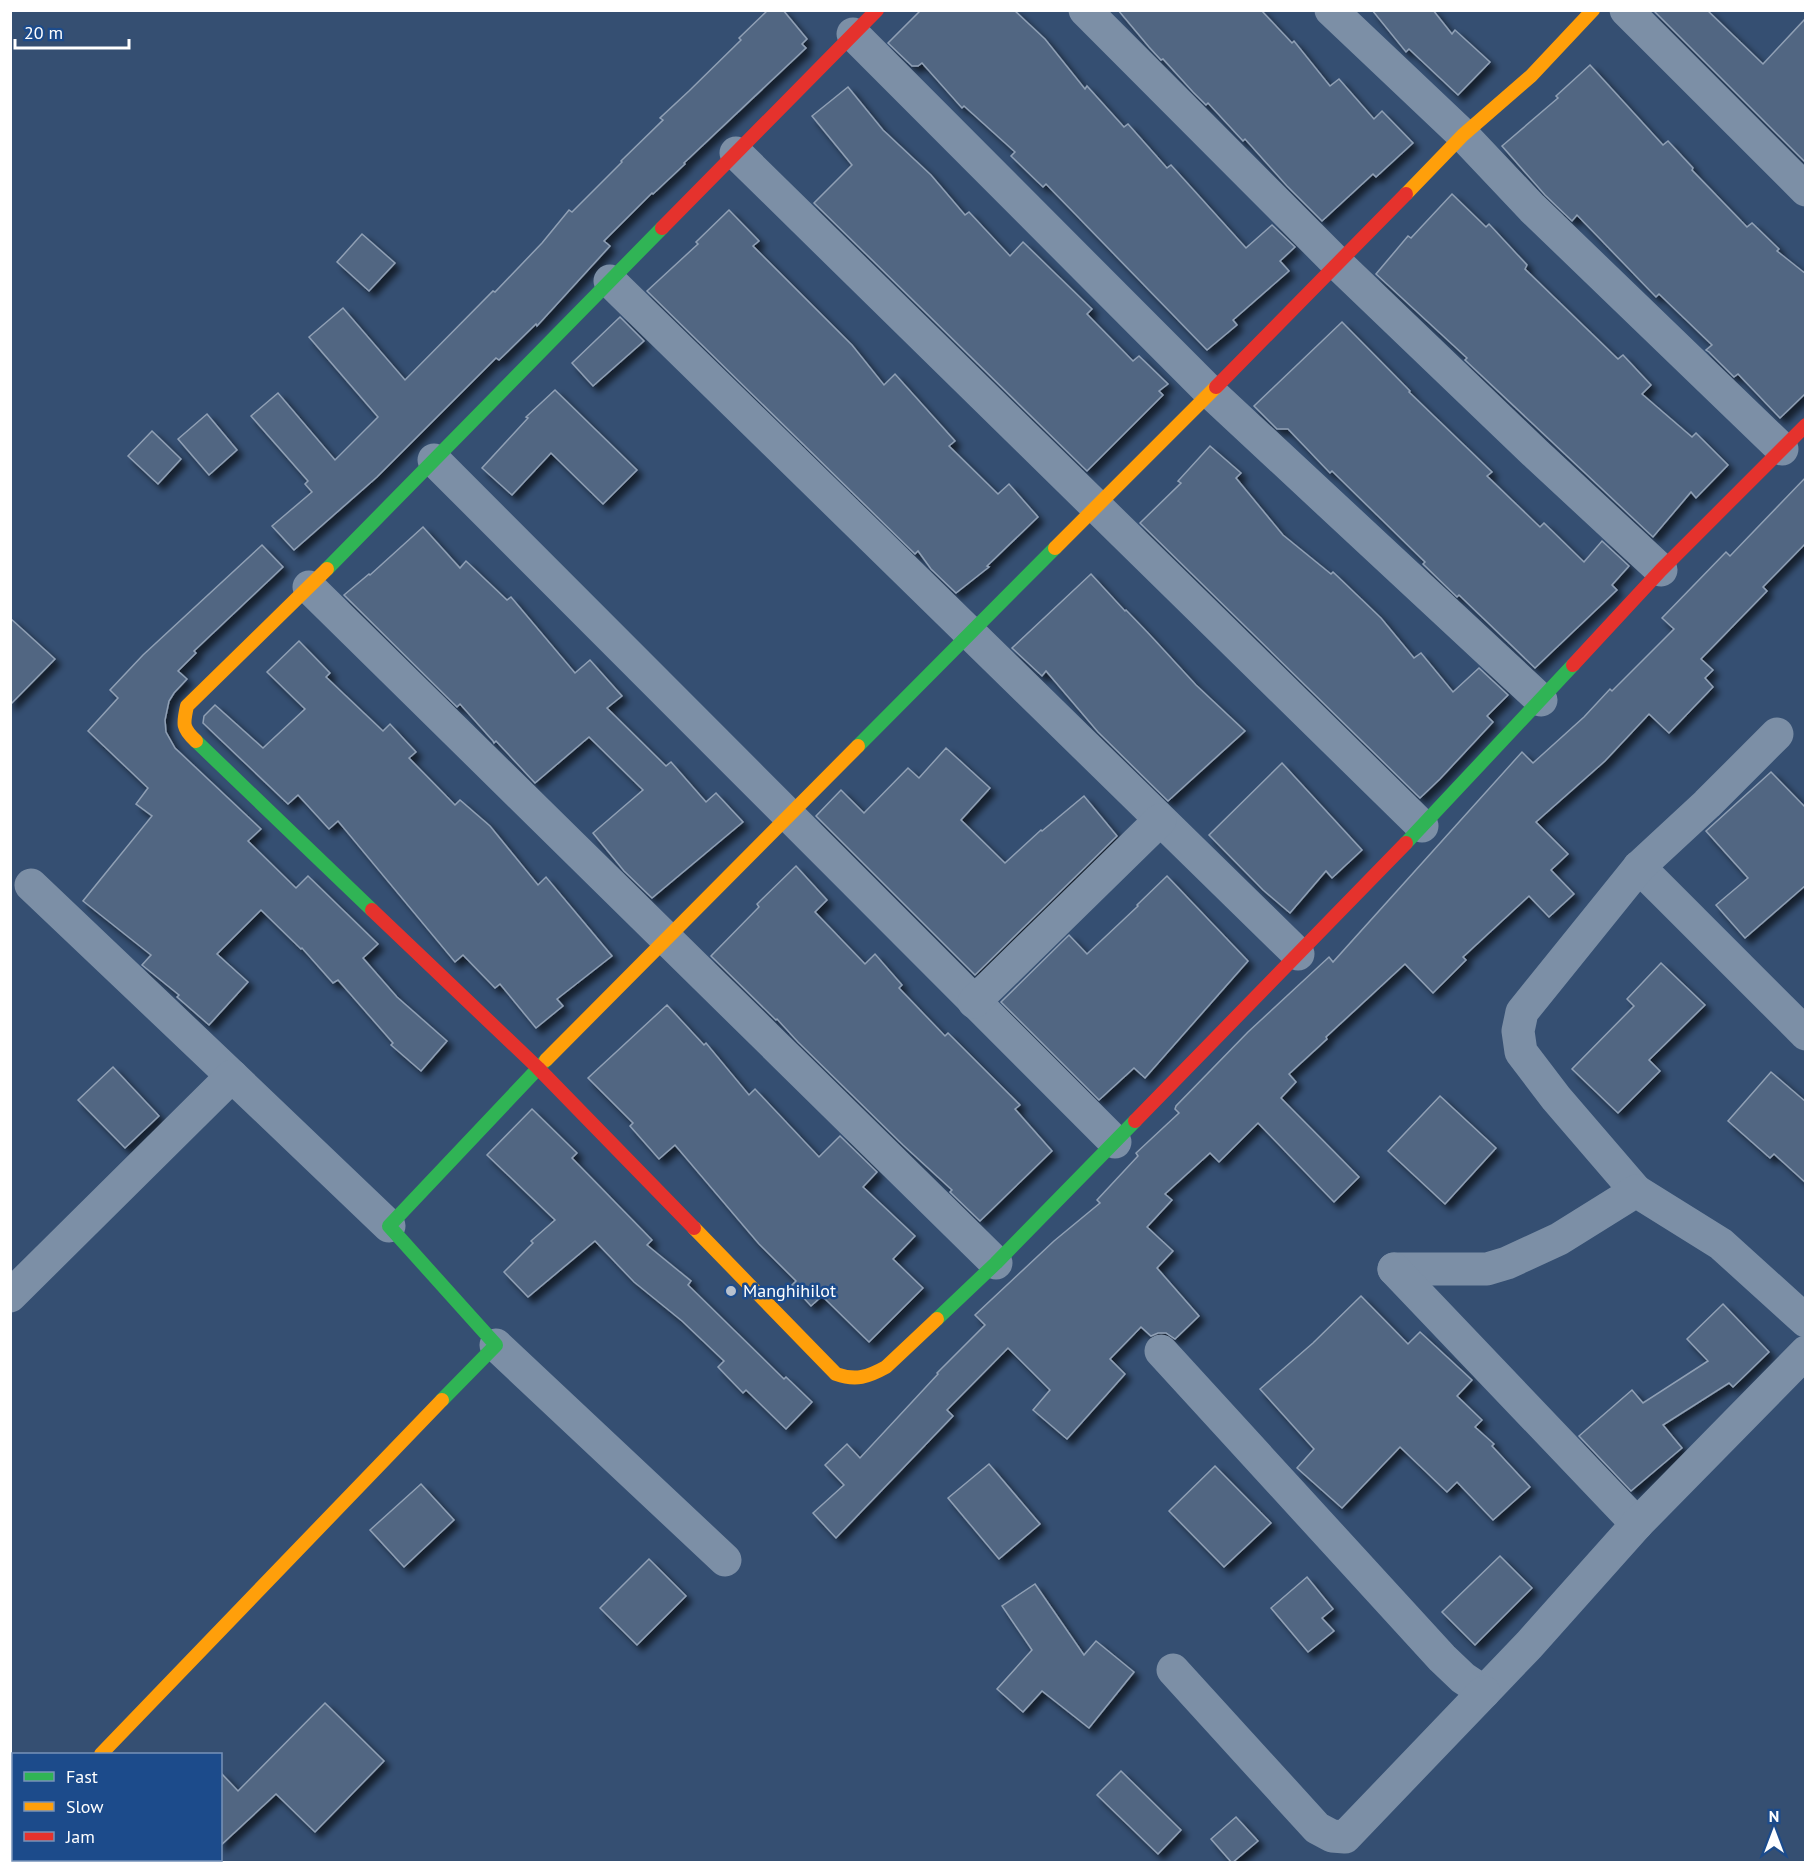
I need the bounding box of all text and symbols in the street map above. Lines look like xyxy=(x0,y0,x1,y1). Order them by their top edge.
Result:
scale bar xyxy=(15,12,129,50)
text: 20 m xyxy=(24,21,63,44)
place label: Manghihilot xyxy=(743,1279,836,1302)
marker: Manghihilot xyxy=(724,1284,738,1298)
legend xyxy=(12,1753,222,1861)
text: Fast xyxy=(66,1765,98,1788)
text: Slow xyxy=(66,1795,104,1818)
north arrow xyxy=(1744,1801,1804,1861)
text: N xyxy=(1769,1806,1779,1826)
text: Jam xyxy=(65,1825,95,1848)

